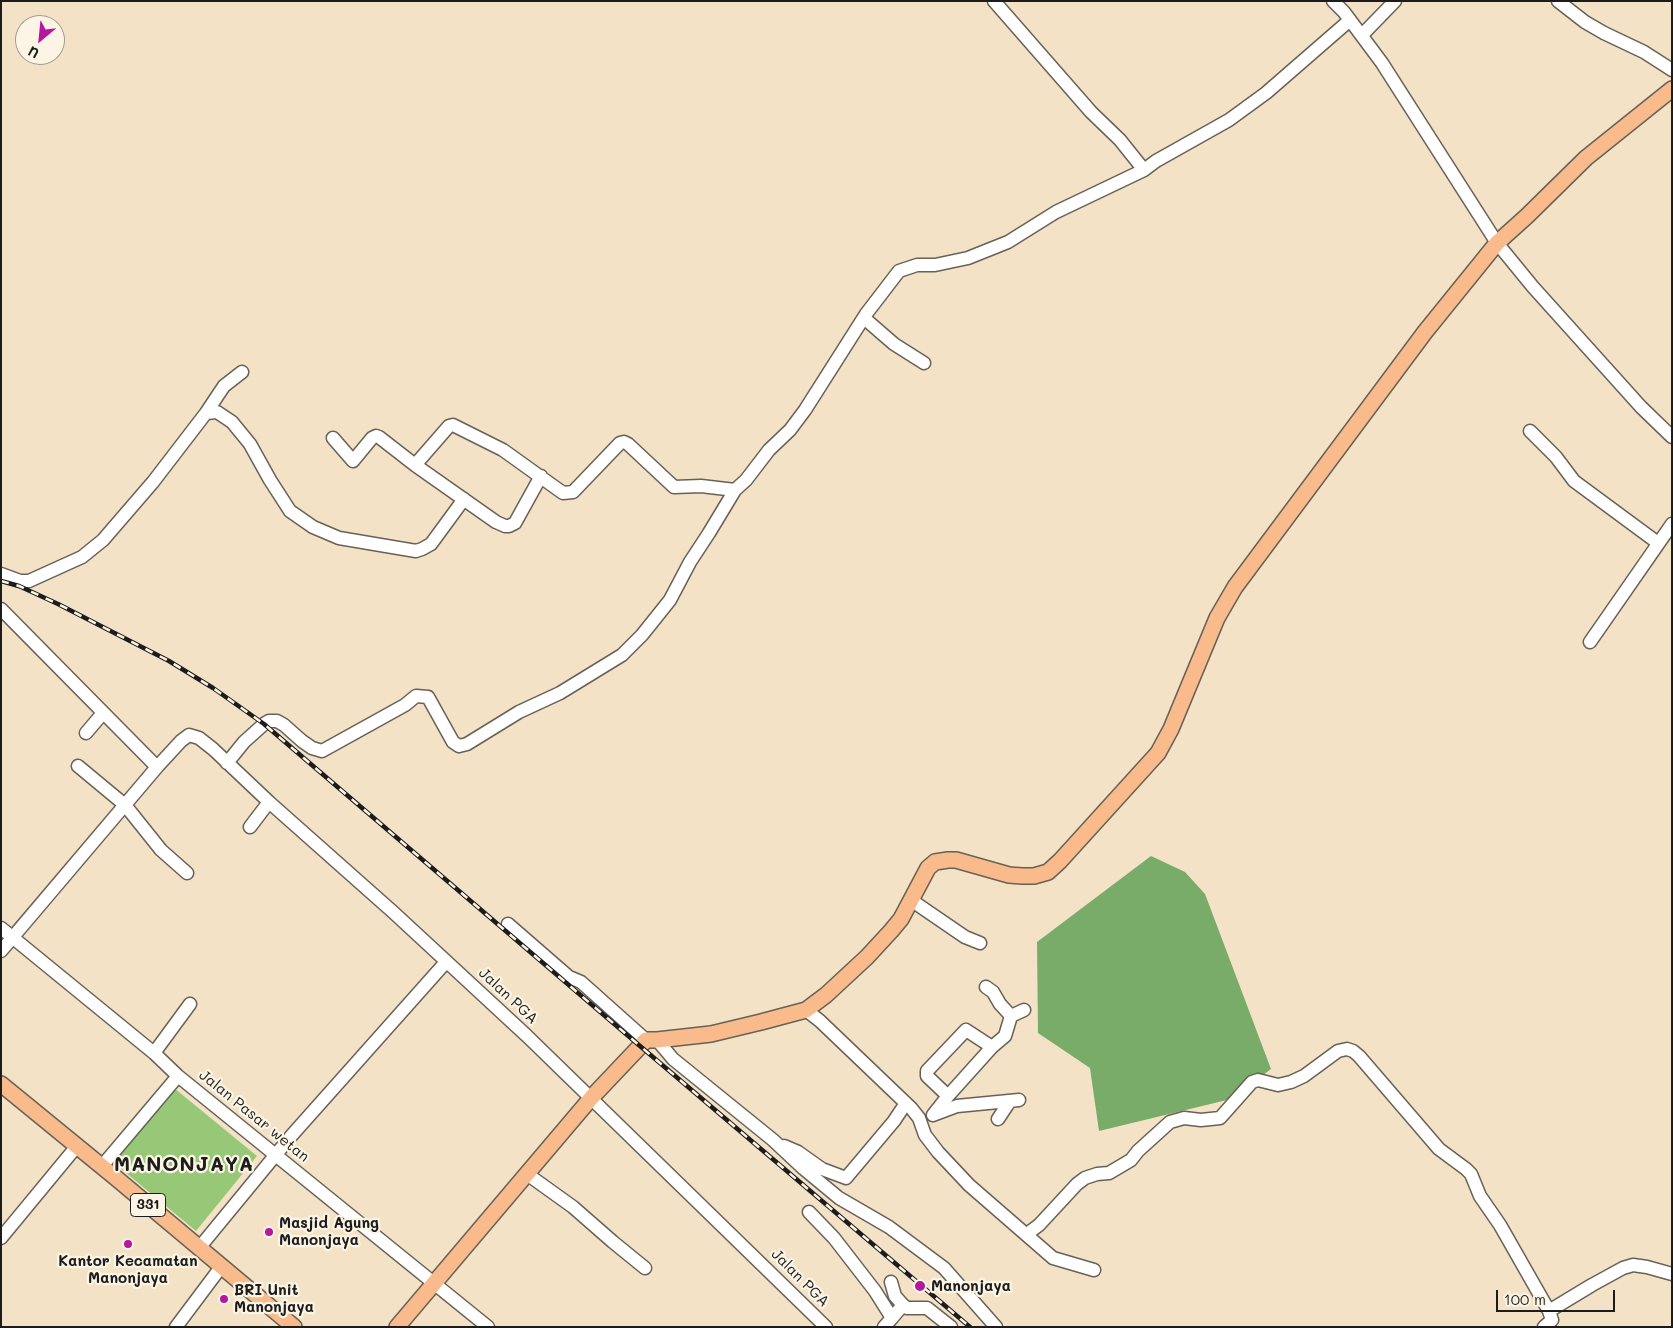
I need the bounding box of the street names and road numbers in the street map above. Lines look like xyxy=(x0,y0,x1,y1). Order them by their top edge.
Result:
street label: Jalan PGA xyxy=(475,964,541,1028)
street label: Jalan Pasar wetan xyxy=(195,1066,313,1166)
road number: 331 xyxy=(130,1194,166,1216)
street label: Jalan PGA xyxy=(767,1245,833,1311)

